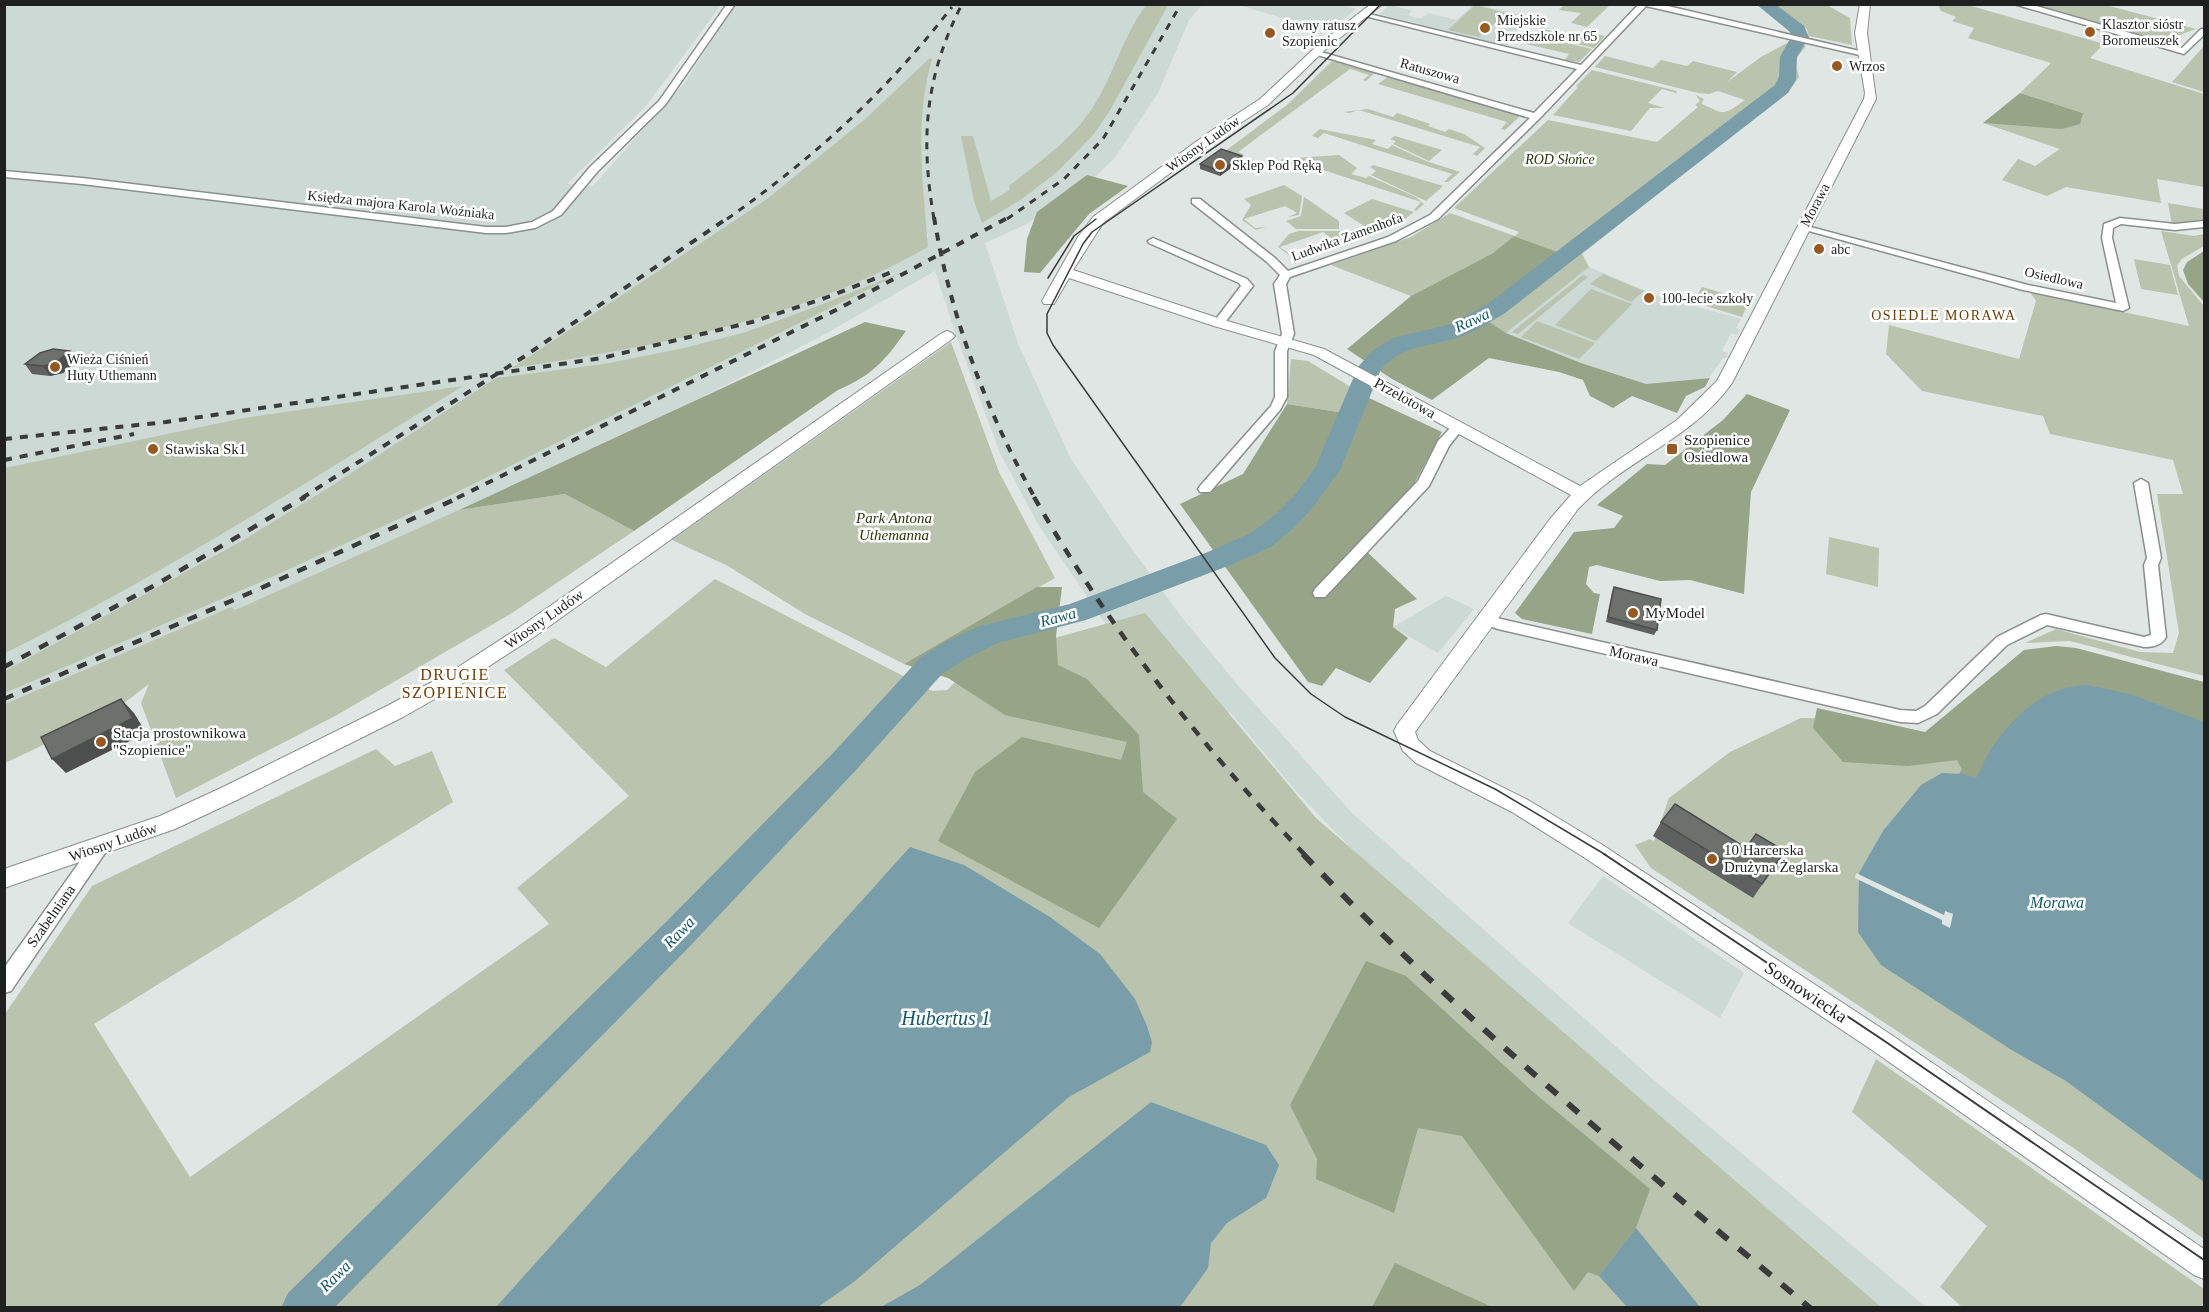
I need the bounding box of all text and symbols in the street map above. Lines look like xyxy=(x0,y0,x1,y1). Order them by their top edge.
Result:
place label: Miejskie Przedszkole nr 65 xyxy=(1497,13,1597,44)
place label: Klasztor sióstr Boromeuszek xyxy=(2102,17,2184,48)
place label: dawny ratusz Szopienic xyxy=(1282,18,1356,49)
marker: Miejskie Przedszkole nr 65 xyxy=(1478,21,1492,35)
marker: Klasztor sióstr Boromeuszek xyxy=(2083,25,2097,39)
marker: dawny ratusz Szopienic xyxy=(1263,26,1277,40)
street label: Ratuszowa xyxy=(1398,55,1462,87)
marker: Wrzos xyxy=(1830,59,1844,73)
place label: Wrzos xyxy=(1849,59,1885,74)
street label: Wiosny Ludów xyxy=(1163,113,1243,175)
park label: ROD Słońce xyxy=(1524,152,1595,167)
marker: Sklep Pod Ręką xyxy=(1213,158,1227,172)
place label: Sklep Pod Ręką xyxy=(1232,158,1322,173)
street label: Morawa xyxy=(1797,180,1833,229)
street label: Księdza majora Karola Woźniaka xyxy=(307,188,496,222)
street label: Ludwika Zamenhofa xyxy=(1289,210,1405,264)
marker: abc xyxy=(1812,242,1826,256)
place label: abc xyxy=(1831,242,1850,257)
street label: Osiedlowa xyxy=(2023,264,2086,292)
marker: 100-lecie szkoły xyxy=(1642,291,1656,305)
place label: 100-lecie szkoły xyxy=(1661,291,1753,306)
water label: Rawa xyxy=(1451,305,1492,336)
district label: OSIEDLE MORAWA xyxy=(1871,308,2017,323)
place label: Wieża Ciśnień Huty Uthemann xyxy=(67,352,157,383)
marker: Wieża Ciśnień Huty Uthemann xyxy=(48,360,62,374)
street label: Przelotowa xyxy=(1372,375,1439,422)
place label: Szopienice Osiedlowa xyxy=(1684,432,1750,465)
place label: Stawiska Sk1 xyxy=(165,441,246,457)
marker: Stawiska Sk1 xyxy=(146,442,160,456)
marker: Szopienice Osiedlowa xyxy=(1665,442,1679,456)
park label: Park Antona Uthemanna xyxy=(855,510,932,543)
street label: Wiosny Ludów xyxy=(502,586,587,652)
water label: Rawa xyxy=(1037,604,1078,630)
place label: MyModel xyxy=(1645,605,1705,621)
marker: MyModel xyxy=(1626,606,1640,620)
street label: Morawa xyxy=(1608,643,1660,669)
district label: DRUGIE SZOPIENICE xyxy=(402,666,508,701)
place label: Stacja prostownikowa "Szopienice" xyxy=(113,725,246,758)
marker: Stacja prostownikowa "Szopienice" xyxy=(94,735,108,749)
street label: Wiosny Ludów xyxy=(67,819,159,865)
place label: 10 Harcerska Drużyna Żeglarska xyxy=(1724,842,1839,875)
marker: 10 Harcerska Drużyna Żeglarska xyxy=(1705,852,1719,866)
street label: Szabelniana xyxy=(24,881,79,950)
water label: Morawa xyxy=(2029,894,2084,911)
water label: Rawa xyxy=(660,913,698,952)
street label: Sosnowiecka xyxy=(1761,957,1851,1027)
water label: Hubertus 1 xyxy=(900,1007,991,1029)
water label: Rawa xyxy=(315,1257,354,1296)

